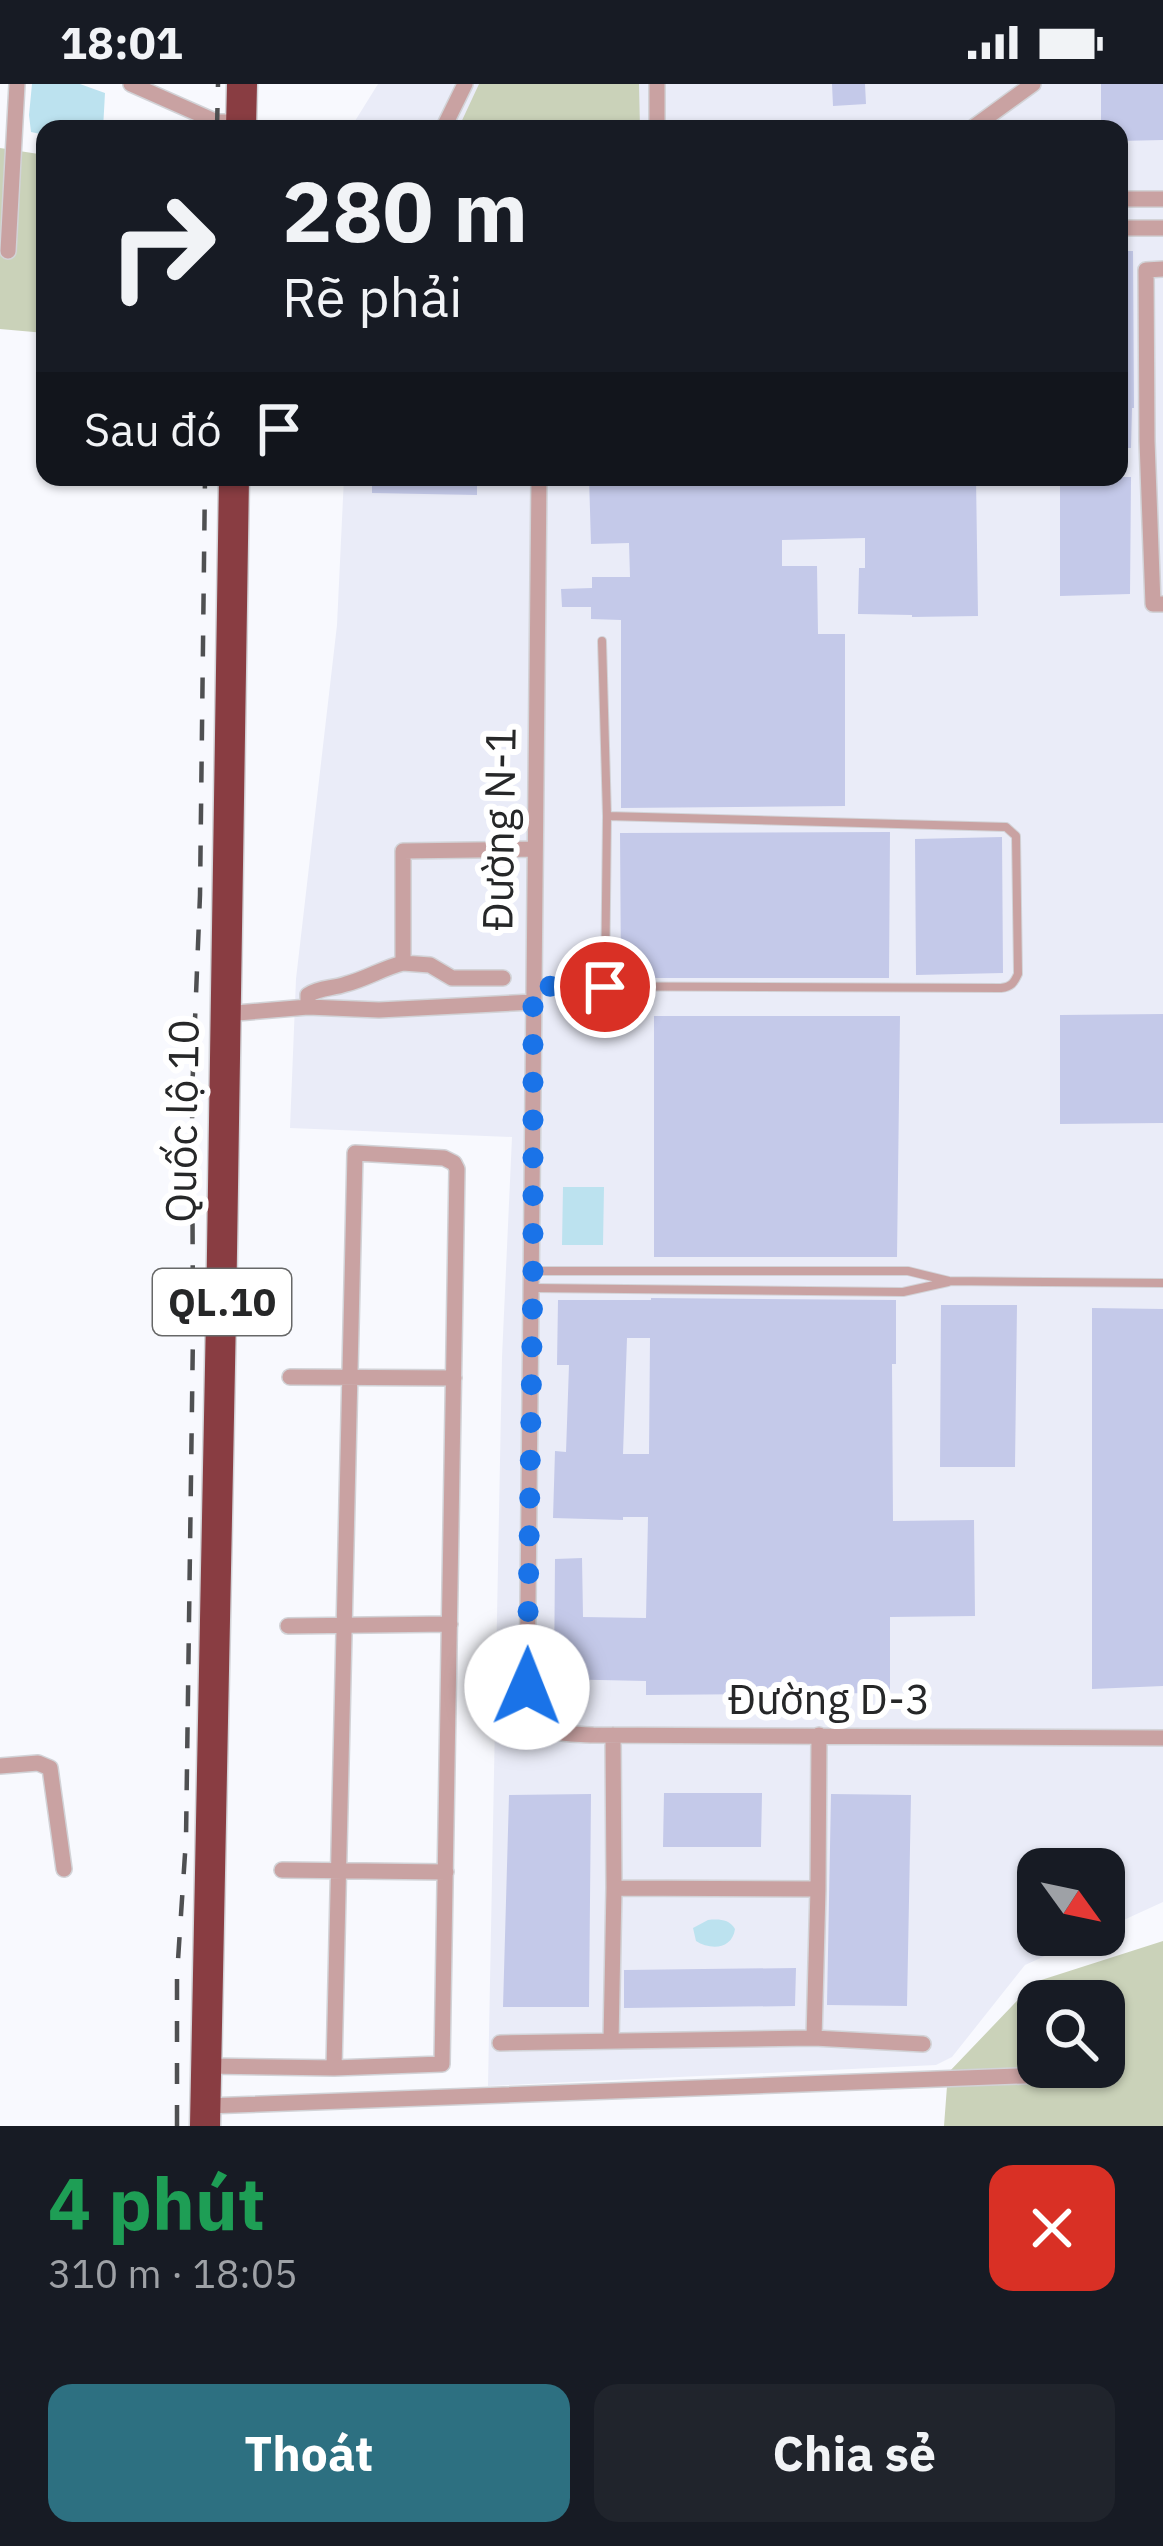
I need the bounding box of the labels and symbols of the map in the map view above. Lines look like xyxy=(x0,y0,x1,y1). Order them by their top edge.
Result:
street label: Đường N-1 xyxy=(469,727,528,931)
pin xyxy=(554,936,656,1038)
street label: Quốc lộ 10 xyxy=(152,1019,211,1223)
road number: QL.10 xyxy=(153,1269,291,1335)
position arrow xyxy=(464,1624,590,1750)
street label: Đường D-3 xyxy=(728,1671,930,1726)
north arrow xyxy=(1017,1848,1125,1956)

